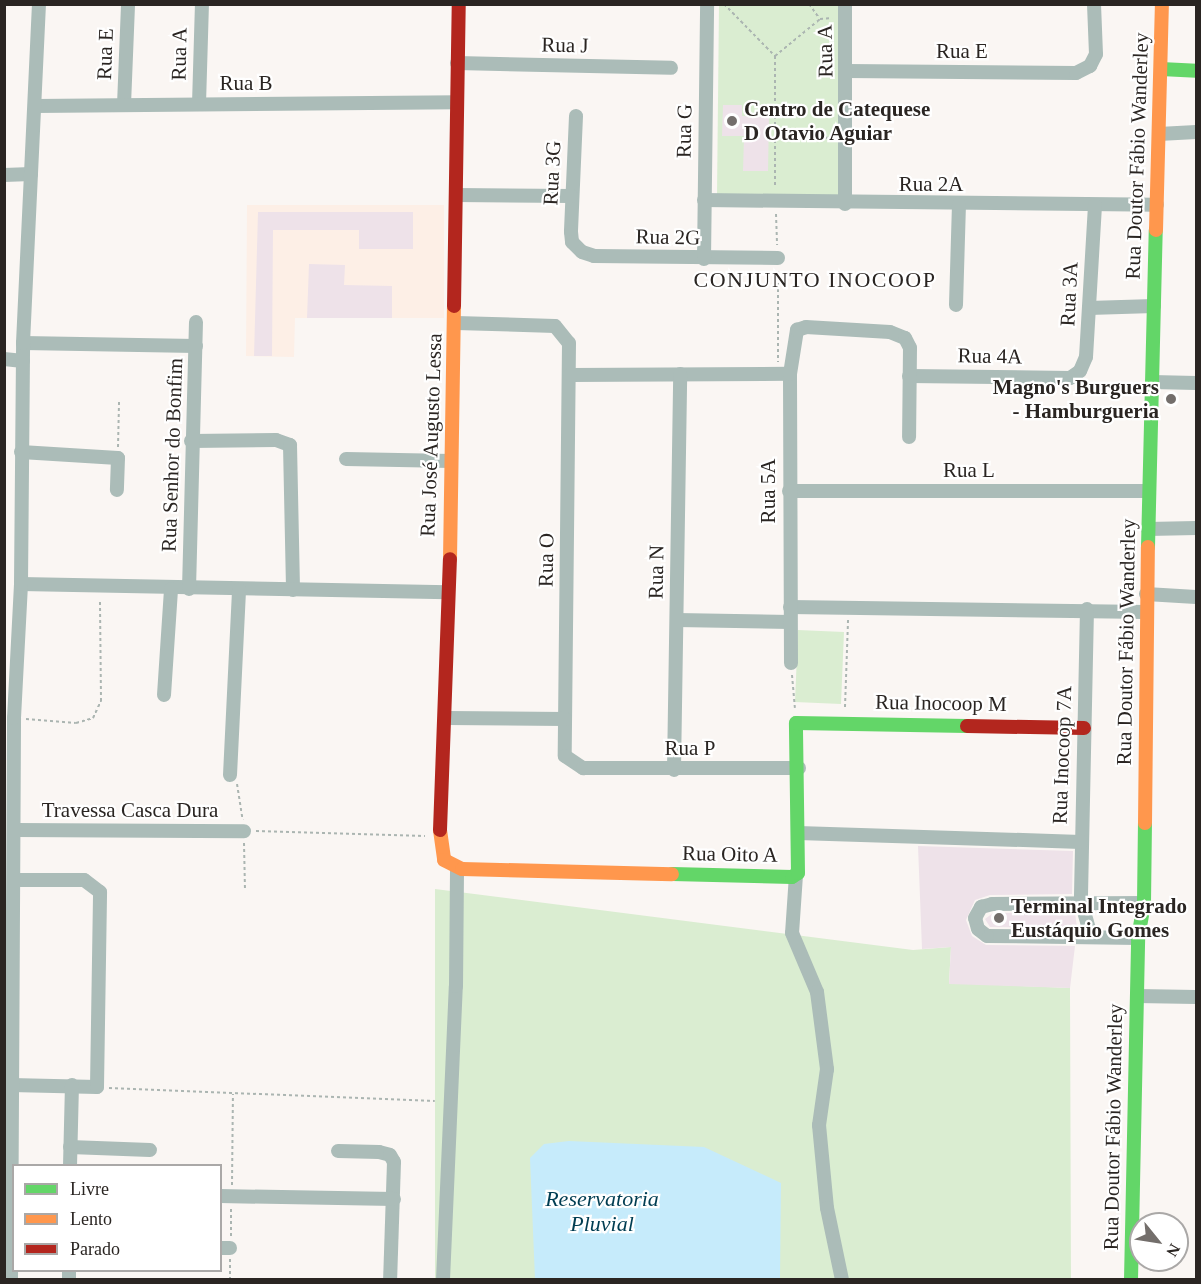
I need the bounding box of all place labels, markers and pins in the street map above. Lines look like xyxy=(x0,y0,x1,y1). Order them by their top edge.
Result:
place label: Centro de Catequese D Otavio Aguiar xyxy=(744,96,930,146)
marker: Centro de Catequese D Otavio Aguiar xyxy=(725,114,739,128)
place label: Magno's Burguers - Hamburgueria xyxy=(993,374,1159,424)
marker: Magno's Burguers - Hamburgueria xyxy=(1164,392,1178,406)
place label: Terminal Integrado Eustáquio Gomes xyxy=(1011,893,1187,943)
marker: Terminal Integrado Eustáquio Gomes xyxy=(992,911,1006,925)

